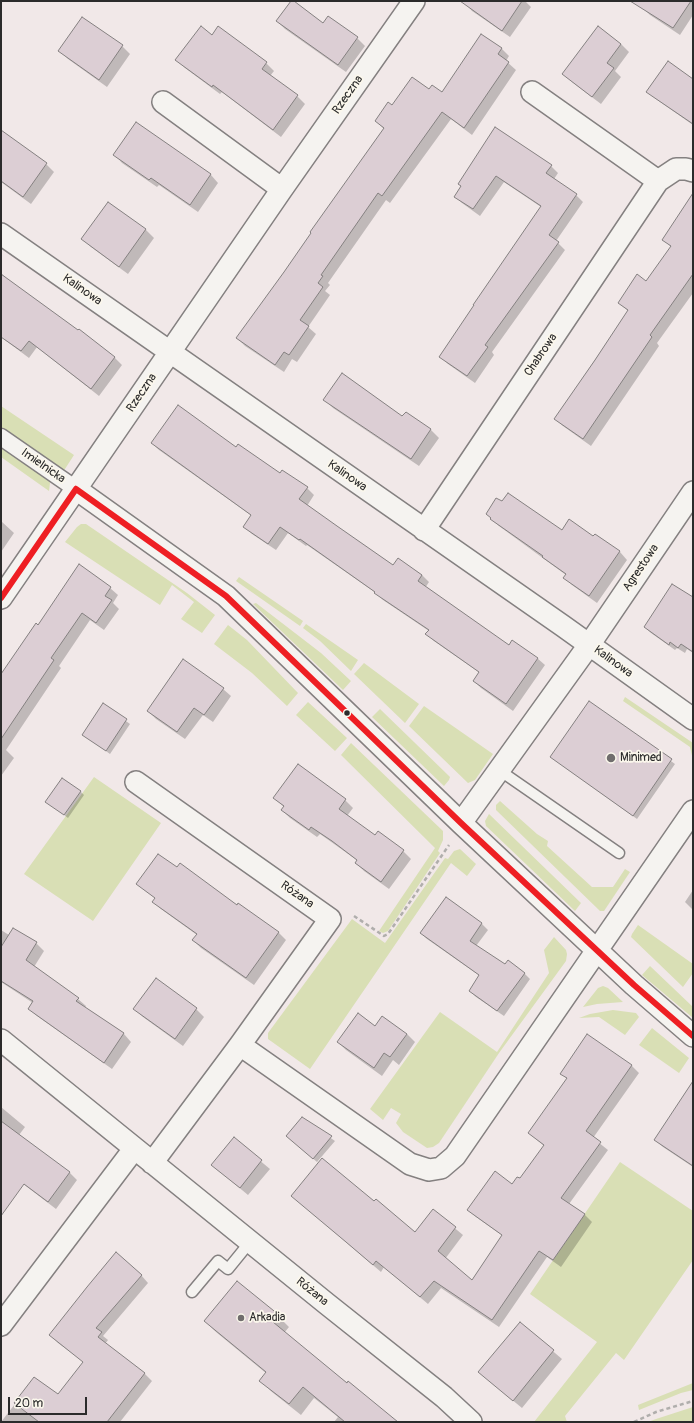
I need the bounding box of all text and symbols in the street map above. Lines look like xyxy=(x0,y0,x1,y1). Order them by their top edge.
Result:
street label: Rzeczna xyxy=(330,73,366,117)
street label: Kalinowa xyxy=(60,271,104,309)
street label: Chabrowa xyxy=(521,331,561,379)
street label: Rzeczna xyxy=(124,371,160,415)
street label: Imielnicka xyxy=(18,446,68,486)
street label: Kalinowa xyxy=(325,457,369,495)
street label: Agrestowa xyxy=(620,542,662,594)
street label: Kalinowa xyxy=(591,643,635,681)
unlabelled marker xyxy=(342,708,352,718)
place label: Minimed xyxy=(620,751,662,765)
marker: Minimed xyxy=(605,752,617,764)
street label: Różana xyxy=(278,878,316,912)
street label: Różana xyxy=(293,1275,331,1309)
place label: Arkadia xyxy=(249,1311,285,1325)
marker: Arkadia xyxy=(236,1313,246,1323)
scale bar xyxy=(10,1389,89,1415)
text: 20 m xyxy=(15,1396,43,1411)

